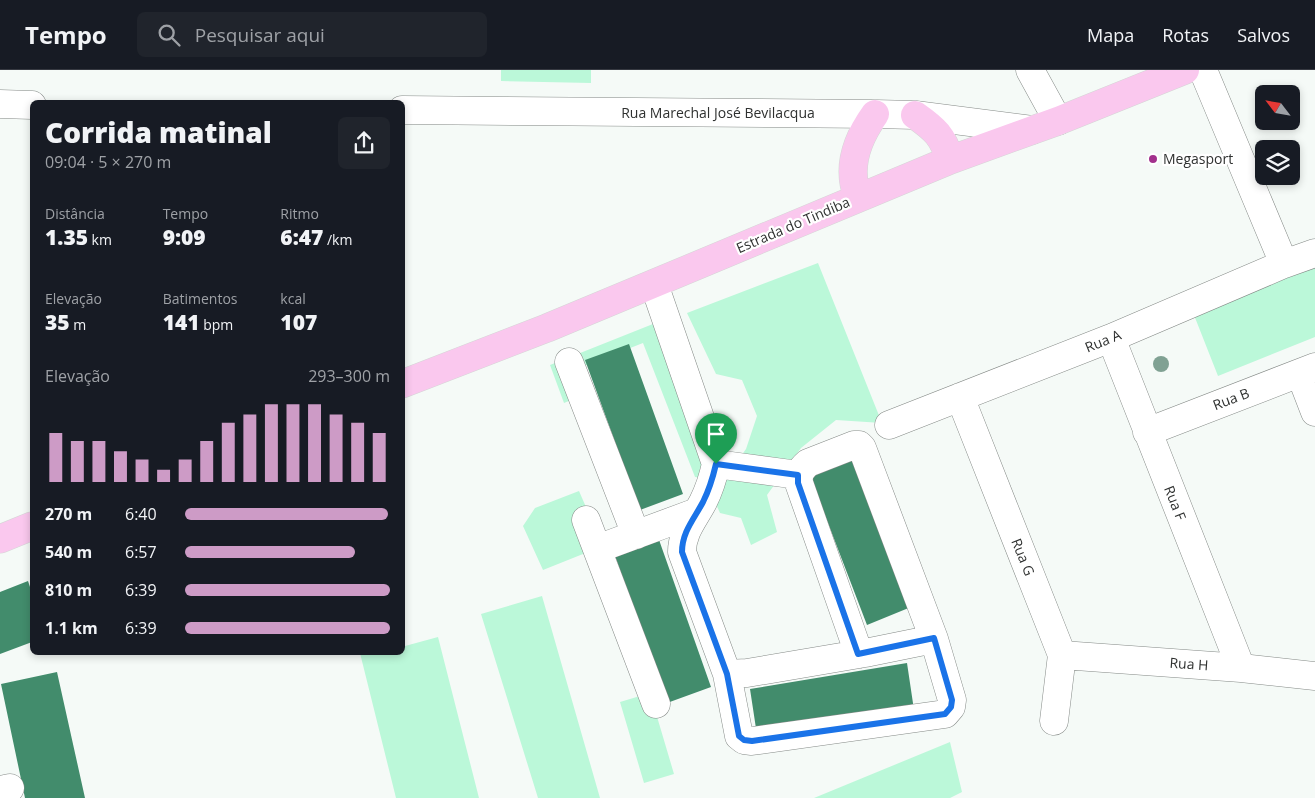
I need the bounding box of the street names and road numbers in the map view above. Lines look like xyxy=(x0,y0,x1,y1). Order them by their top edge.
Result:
street label: Rua Marechal José Bevilacqua xyxy=(621,103,815,122)
street label: Estrada do Tindiba xyxy=(733,192,853,257)
street label: Rua A xyxy=(1082,325,1124,356)
street label: Rua B xyxy=(1210,383,1252,414)
street label: Rua F xyxy=(1160,483,1191,523)
street label: Rua G xyxy=(1007,535,1040,578)
street label: Rua H xyxy=(1169,653,1209,674)

